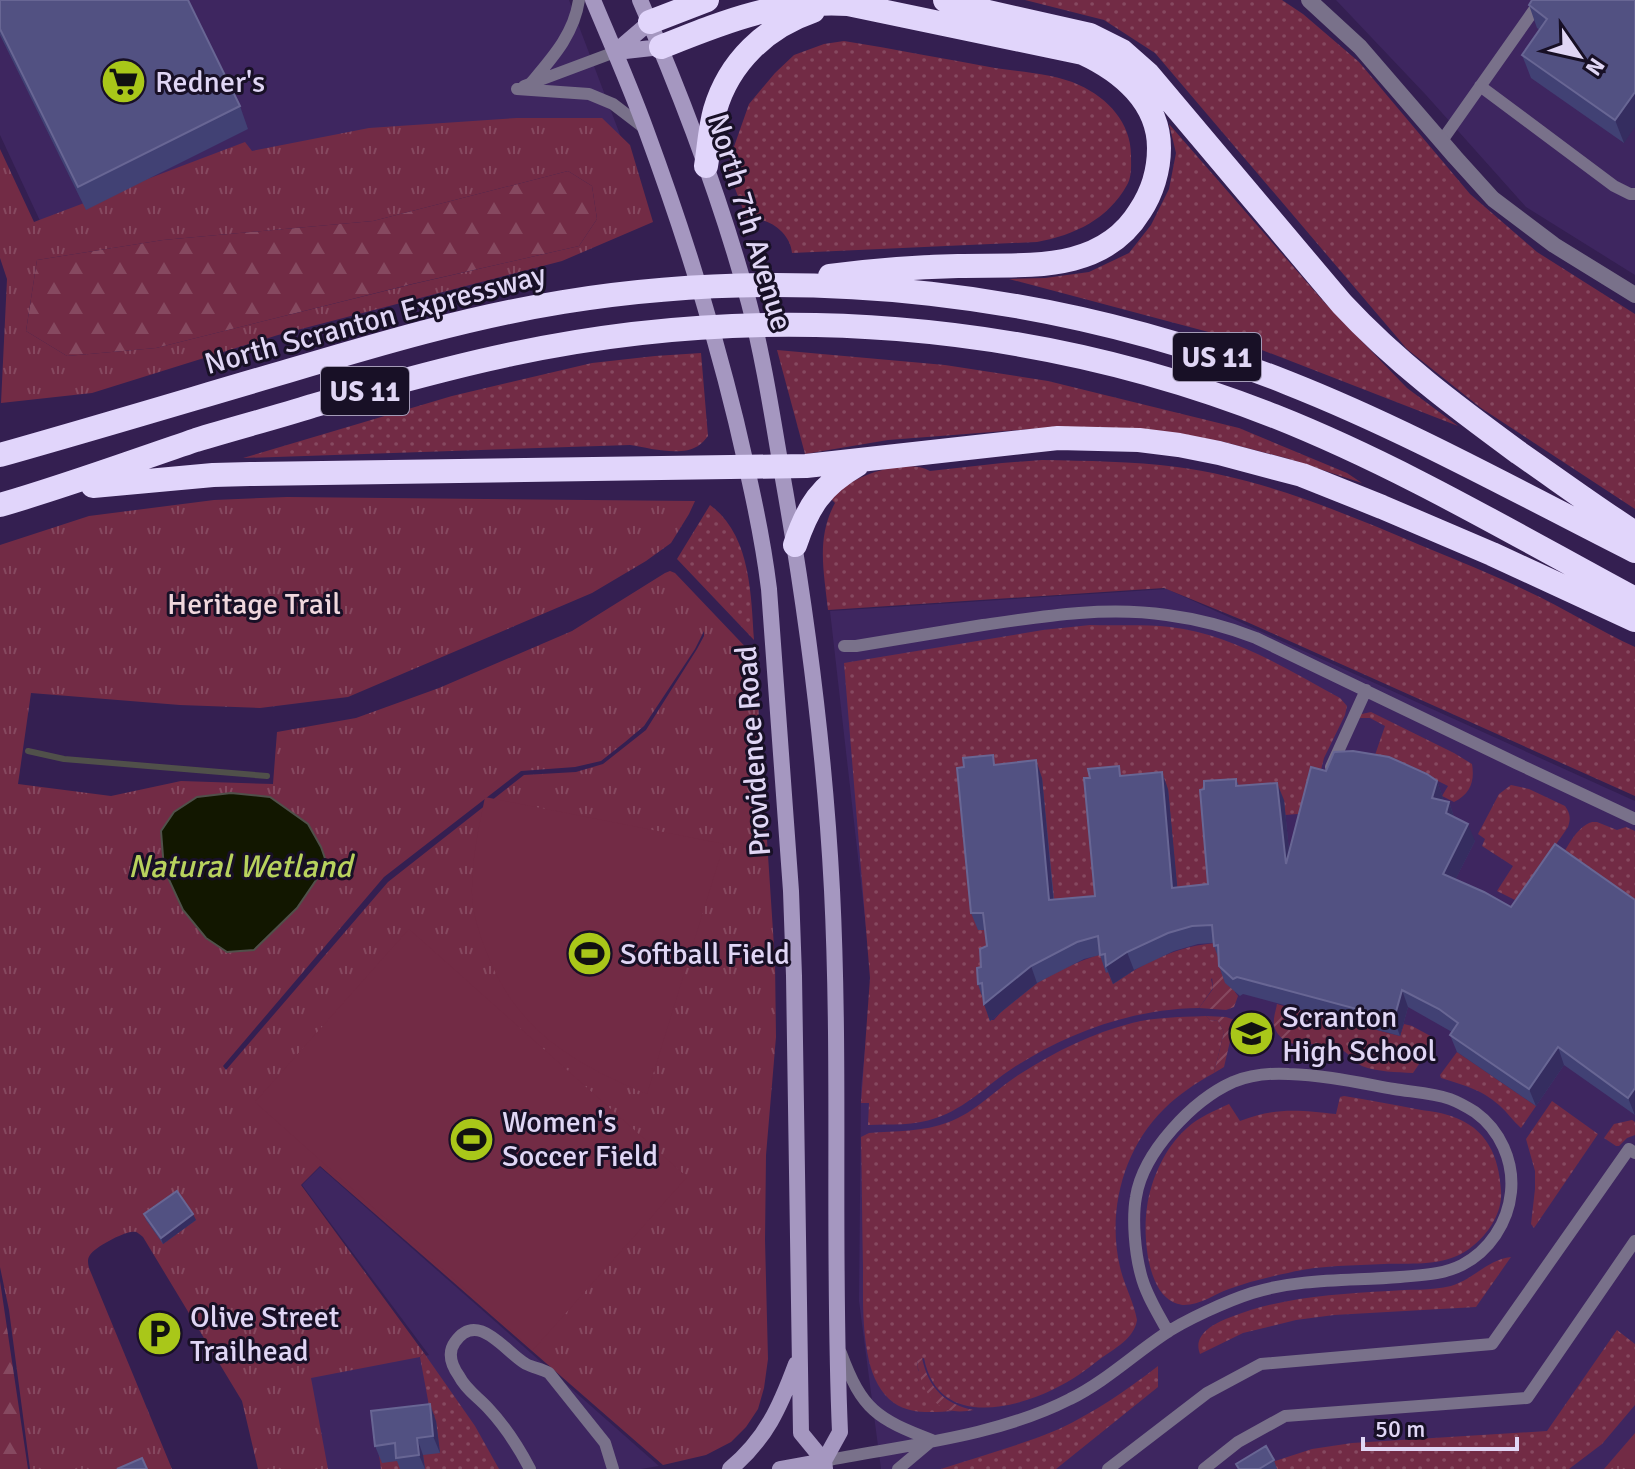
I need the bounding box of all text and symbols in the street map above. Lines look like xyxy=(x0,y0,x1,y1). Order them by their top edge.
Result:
north arrow xyxy=(1539,16,1619,96)
text: N xyxy=(1580,53,1611,81)
supermarket icon: Redner's xyxy=(100,58,148,106)
place label: Redner's xyxy=(155,64,265,101)
street label: North 7th Avenue xyxy=(699,109,800,335)
street label: North Scranton Expressway xyxy=(200,256,550,383)
road number: US 11 xyxy=(1173,333,1261,381)
road number: US 11 xyxy=(321,367,409,415)
park label: Heritage Trail xyxy=(167,586,341,623)
street label: Providence Road xyxy=(728,645,779,857)
water label: Natural Wetland xyxy=(128,847,356,886)
sports icon: Softball Field xyxy=(565,930,613,978)
place label: Softball Field xyxy=(620,936,790,973)
place label: Scranton High School xyxy=(1282,999,1436,1070)
school or university icon: Scranton High School xyxy=(1227,1010,1275,1058)
place label: Women's Soccer Field xyxy=(502,1104,658,1175)
sports icon: Women's Soccer Field xyxy=(447,1115,495,1163)
place label: Olive Street Trailhead xyxy=(190,1299,339,1370)
parking icon: Olive Street Trailhead xyxy=(135,1310,183,1358)
scale bar xyxy=(1363,1401,1517,1451)
text: 50 m xyxy=(1375,1414,1425,1444)

